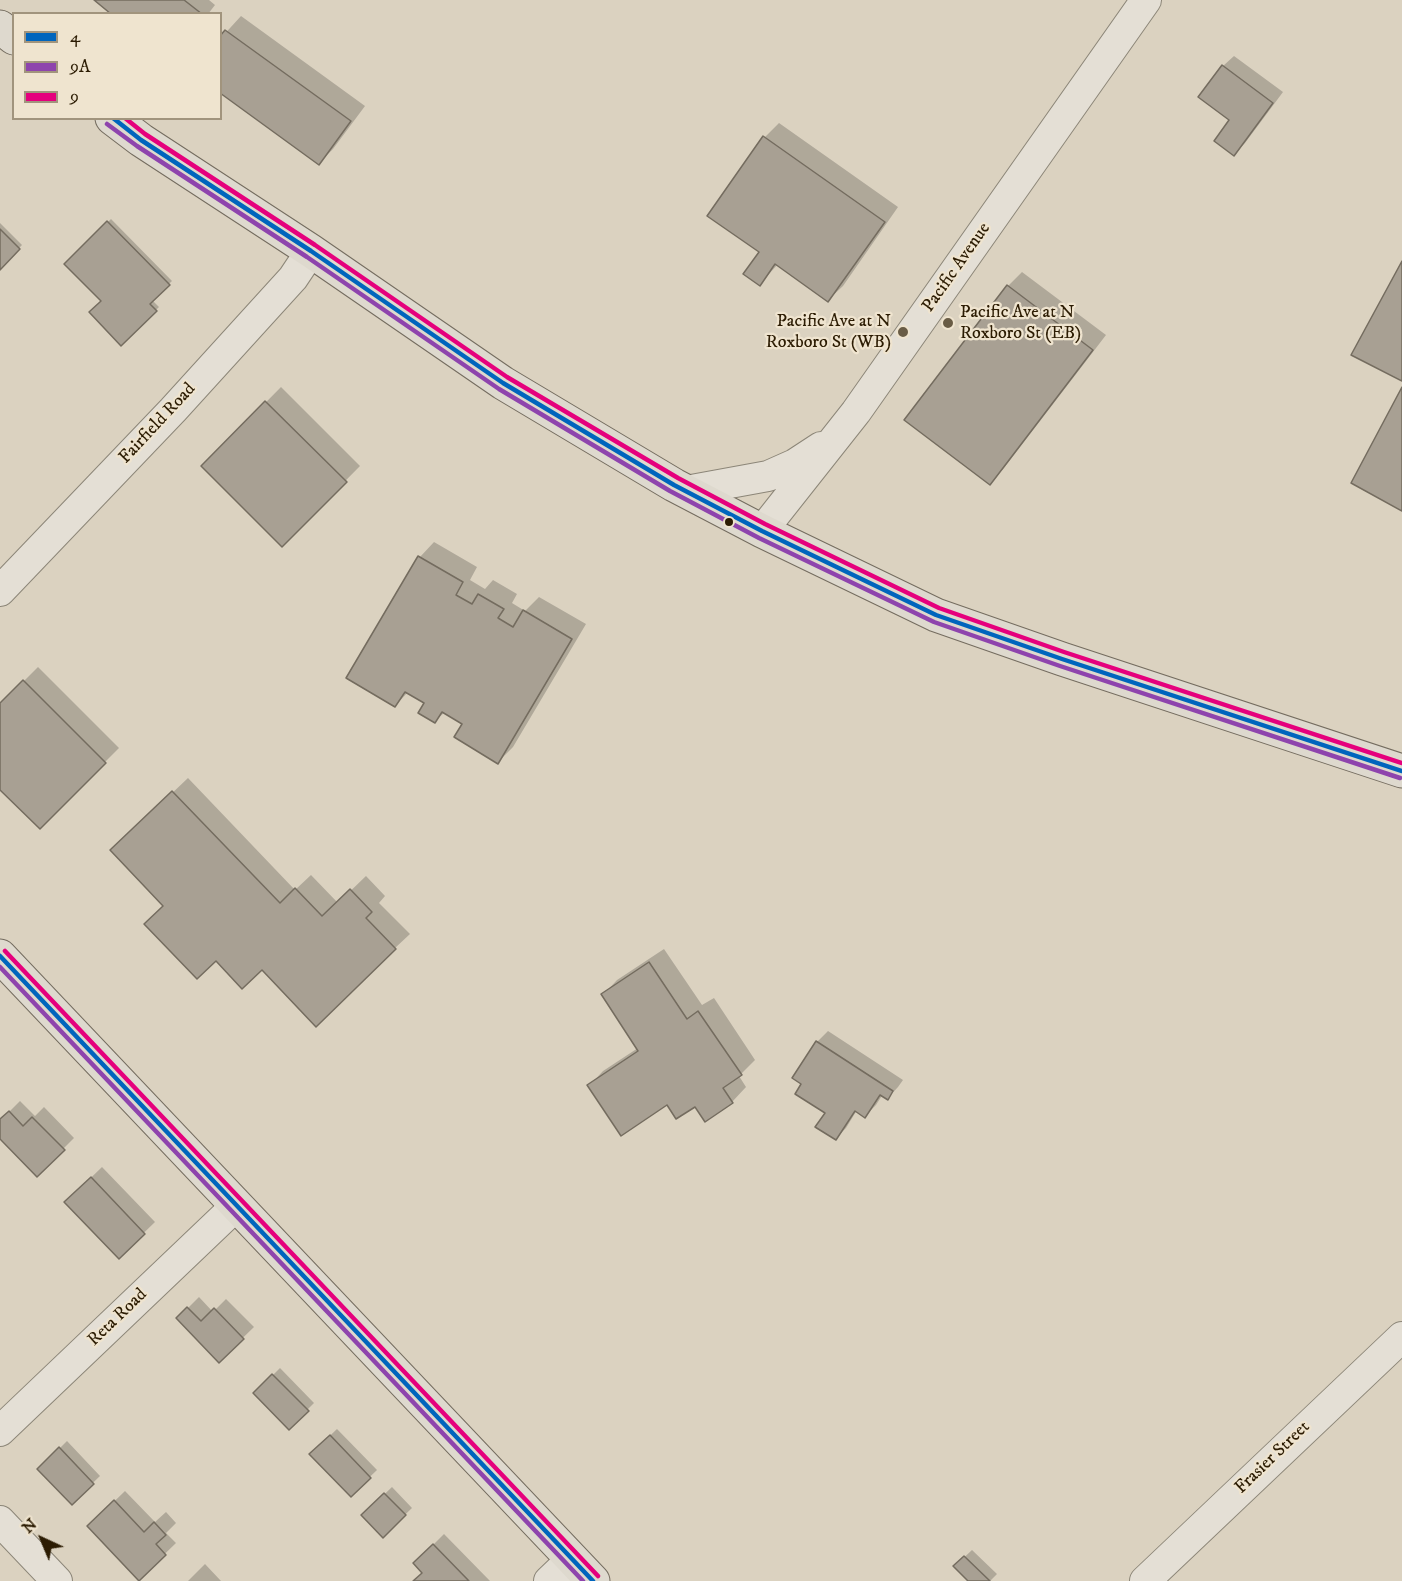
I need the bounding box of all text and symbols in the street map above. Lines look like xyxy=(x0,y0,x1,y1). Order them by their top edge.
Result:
legend xyxy=(12,12,222,120)
text: 4 xyxy=(70,26,80,48)
text: 9A xyxy=(70,56,90,78)
text: 9 xyxy=(70,86,79,108)
street label: Pacific Avenue xyxy=(918,219,996,317)
place label: Pacific Ave at N Roxboro St (EB) xyxy=(960,302,1081,344)
place label: Pacific Ave at N Roxboro St (WB) xyxy=(766,311,891,354)
marker: Pacific Ave at N Roxboro St (EB) xyxy=(941,316,955,330)
marker: Pacific Ave at N Roxboro St (WB) xyxy=(896,325,910,339)
street label: Fairfield Road xyxy=(115,379,201,469)
unlabelled marker xyxy=(723,516,735,528)
street label: Reta Road xyxy=(84,1285,152,1351)
street label: Frasier Street xyxy=(1231,1417,1315,1499)
north arrow xyxy=(12,1509,72,1569)
text: N xyxy=(18,1514,41,1538)

